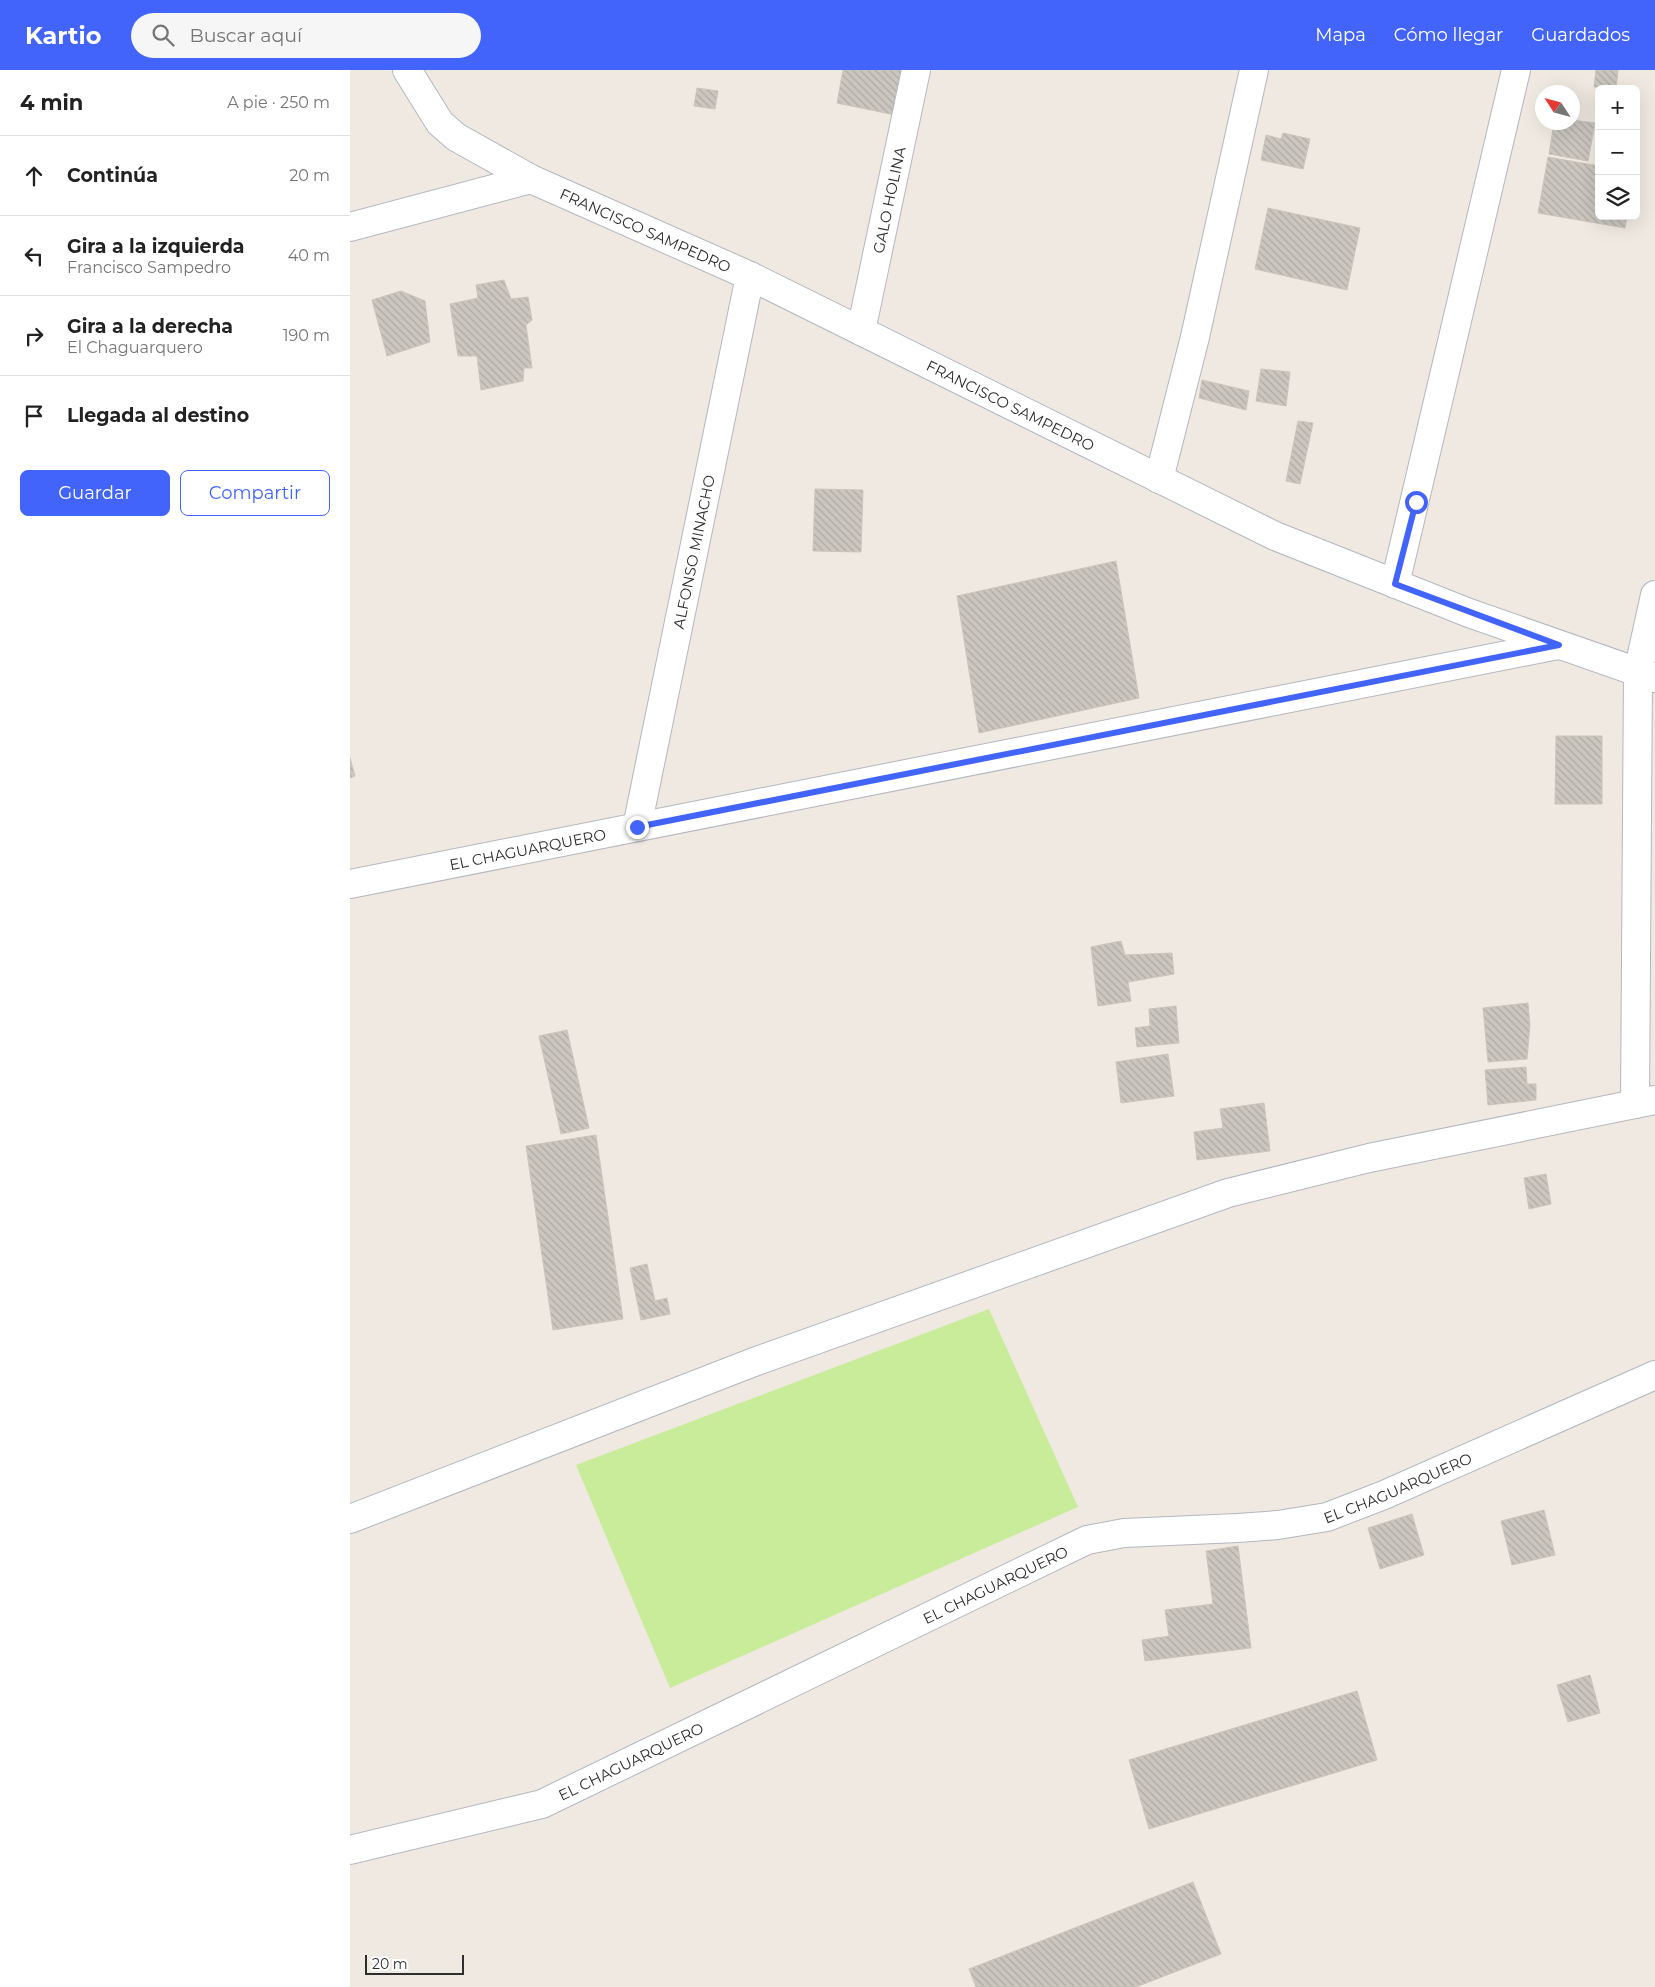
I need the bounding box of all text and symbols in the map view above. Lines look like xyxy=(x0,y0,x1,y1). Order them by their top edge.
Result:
search box xyxy=(131,13,481,58)
text: Kartio xyxy=(25,21,101,50)
icon: search xyxy=(149,21,177,49)
text: Buscar aquí xyxy=(189,24,302,47)
text: Mapa xyxy=(1315,24,1366,46)
text: Cómo llegar xyxy=(1394,24,1503,46)
text: Guardados xyxy=(1531,24,1630,46)
north arrow xyxy=(1535,85,1580,130)
map controls xyxy=(1595,85,1640,220)
button: + xyxy=(1595,85,1640,130)
text: 4 min xyxy=(20,90,83,115)
text: A pie · 250 m xyxy=(227,93,330,112)
button: − xyxy=(1595,130,1640,175)
street label: GALO HOLINA xyxy=(868,145,909,255)
icon: ahead xyxy=(20,162,48,190)
text: Continúa xyxy=(67,164,158,187)
text: 20 m xyxy=(289,166,330,185)
button: layers xyxy=(1595,175,1640,220)
street label: FRANCISCO SAMPEDRO xyxy=(557,184,734,276)
text: Gira a la izquierda xyxy=(67,235,245,258)
icon: left xyxy=(20,242,48,270)
text: 40 m xyxy=(288,246,330,265)
text: Francisco Sampedro xyxy=(67,258,231,277)
text: Gira a la derecha xyxy=(67,315,233,338)
icon: right xyxy=(20,322,48,350)
text: 190 m xyxy=(283,326,330,345)
text: El Chaguarquero xyxy=(67,338,203,357)
street label: FRANCISCO SAMPEDRO xyxy=(923,355,1098,455)
icon: arrive xyxy=(20,402,48,430)
text: Llegada al destino xyxy=(67,404,249,427)
button: Guardar xyxy=(20,470,170,516)
button: Compartir xyxy=(180,470,330,516)
street label: ALFONSO MINACHO xyxy=(668,473,718,630)
route start xyxy=(1405,491,1428,514)
route end xyxy=(626,816,649,839)
street label: EL CHAGUARQUERO xyxy=(448,824,607,874)
street label: EL CHAGUARQUERO xyxy=(1321,1448,1475,1527)
street label: EL CHAGUARQUERO xyxy=(919,1541,1071,1628)
street label: EL CHAGUARQUERO xyxy=(555,1718,706,1804)
scale bar xyxy=(365,1952,464,1975)
text: 20 m xyxy=(372,1955,408,1973)

